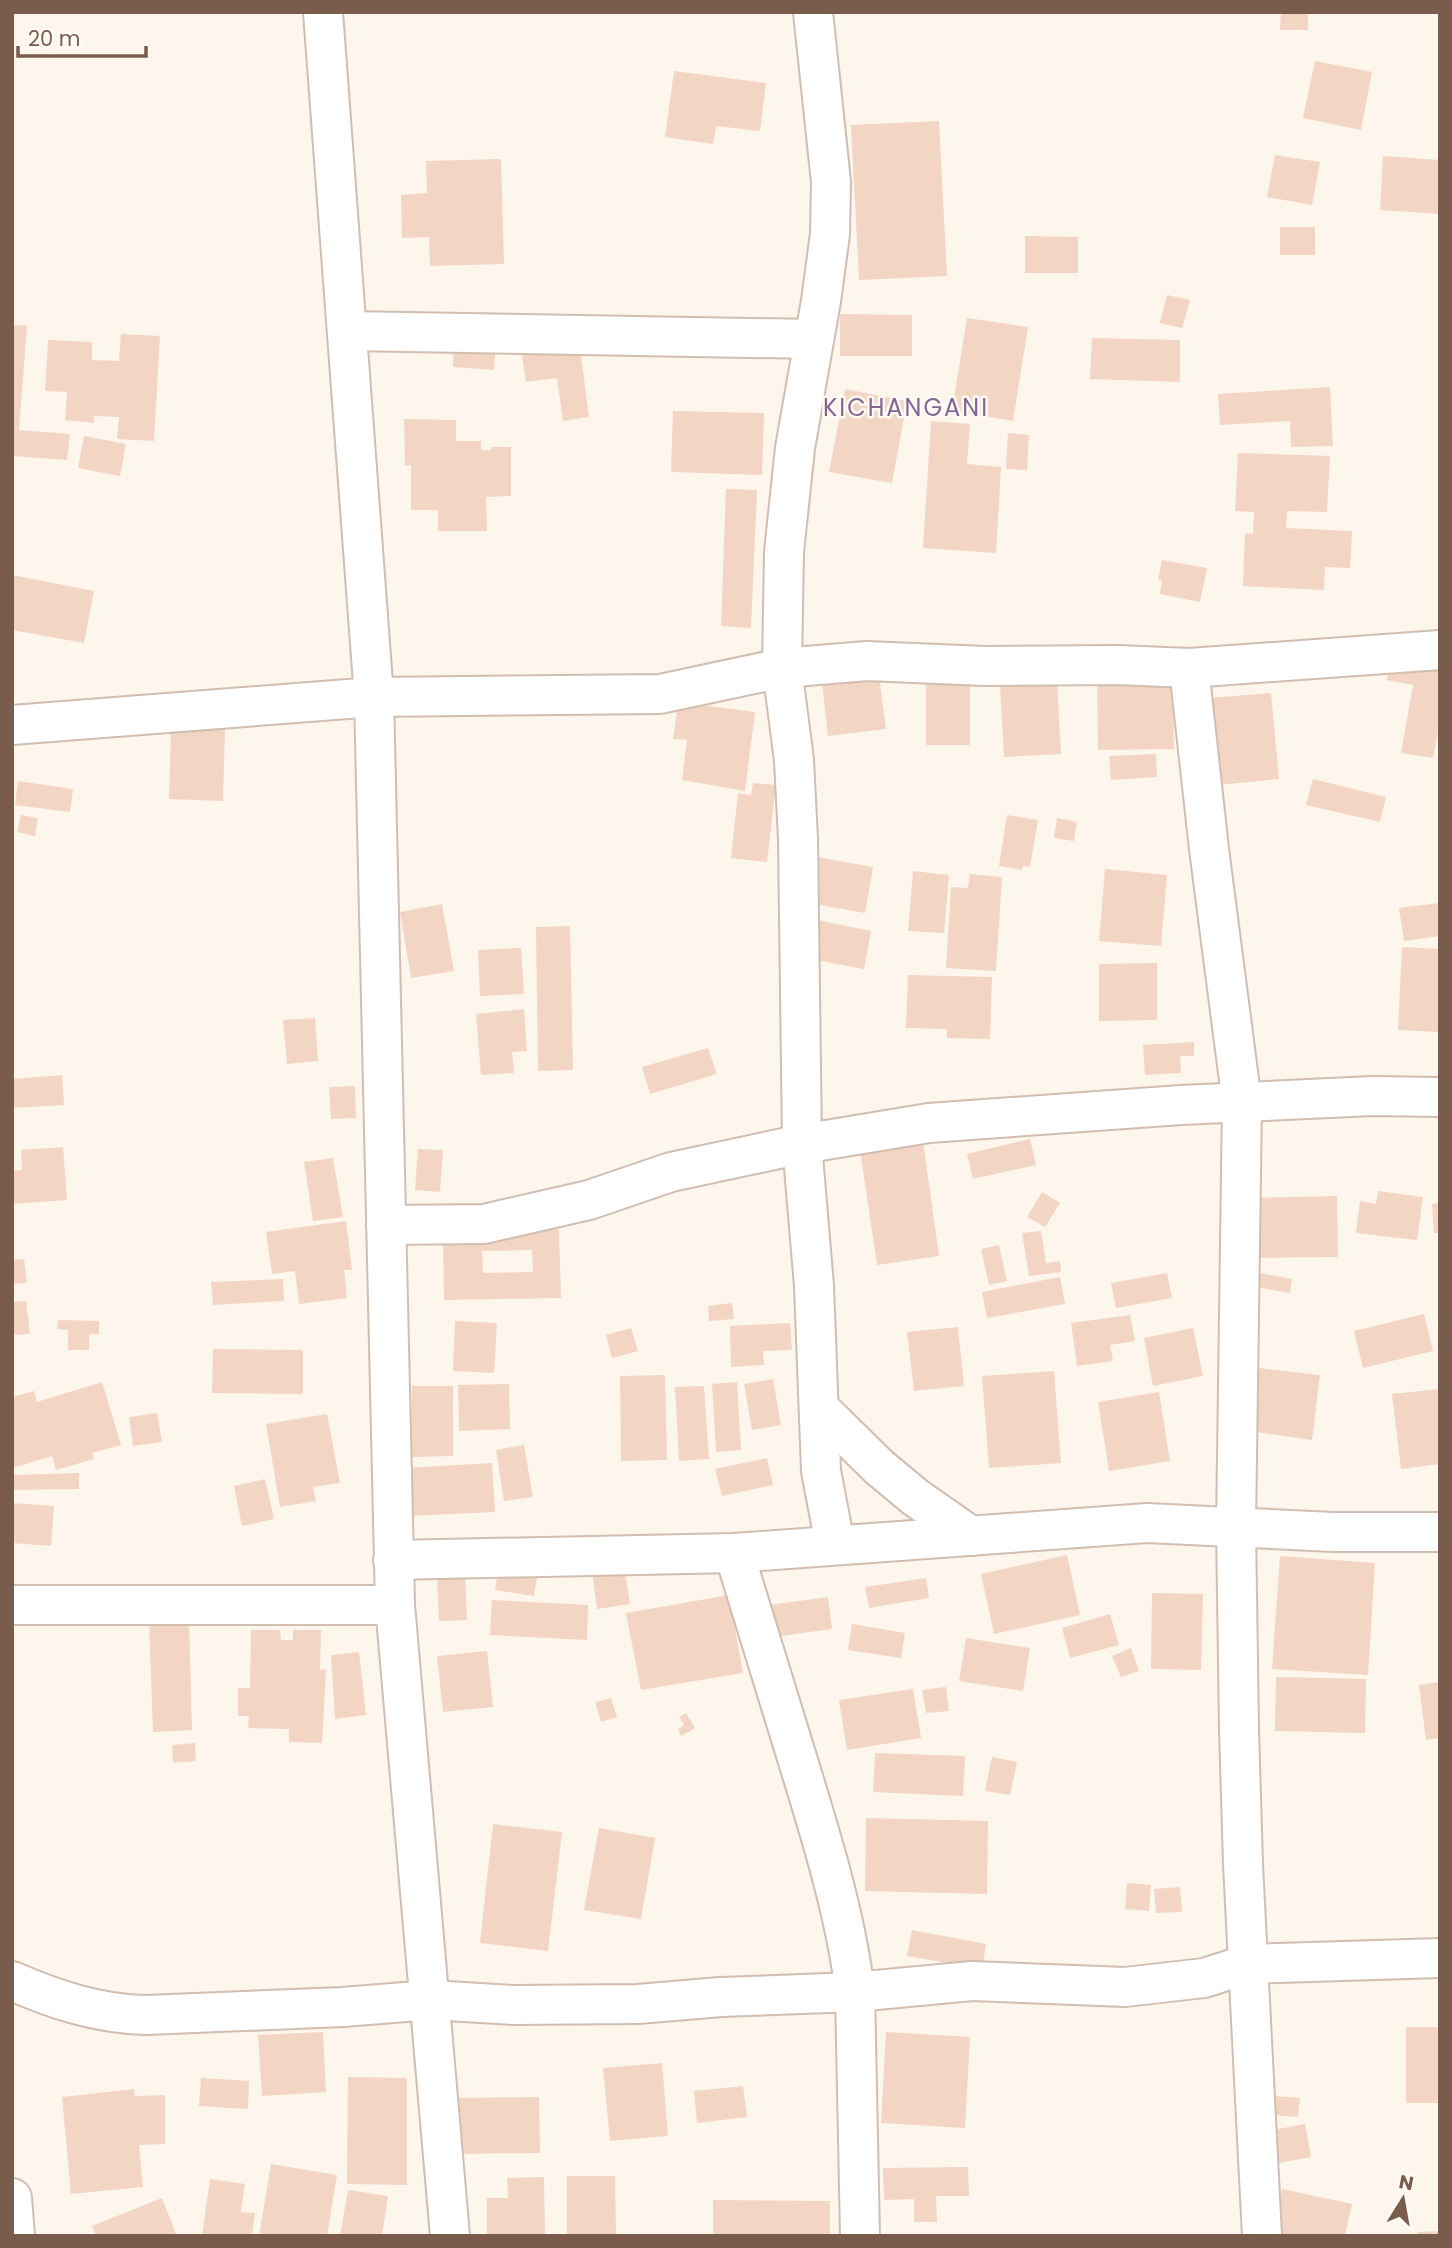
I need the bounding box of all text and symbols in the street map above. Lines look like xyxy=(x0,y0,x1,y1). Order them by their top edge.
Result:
scale bar xyxy=(18,14,145,58)
text: 20 m xyxy=(28,24,81,53)
district label: KICHANGANI xyxy=(823,391,989,424)
north arrow xyxy=(1368,2164,1438,2234)
text: N xyxy=(1397,2168,1416,2197)

